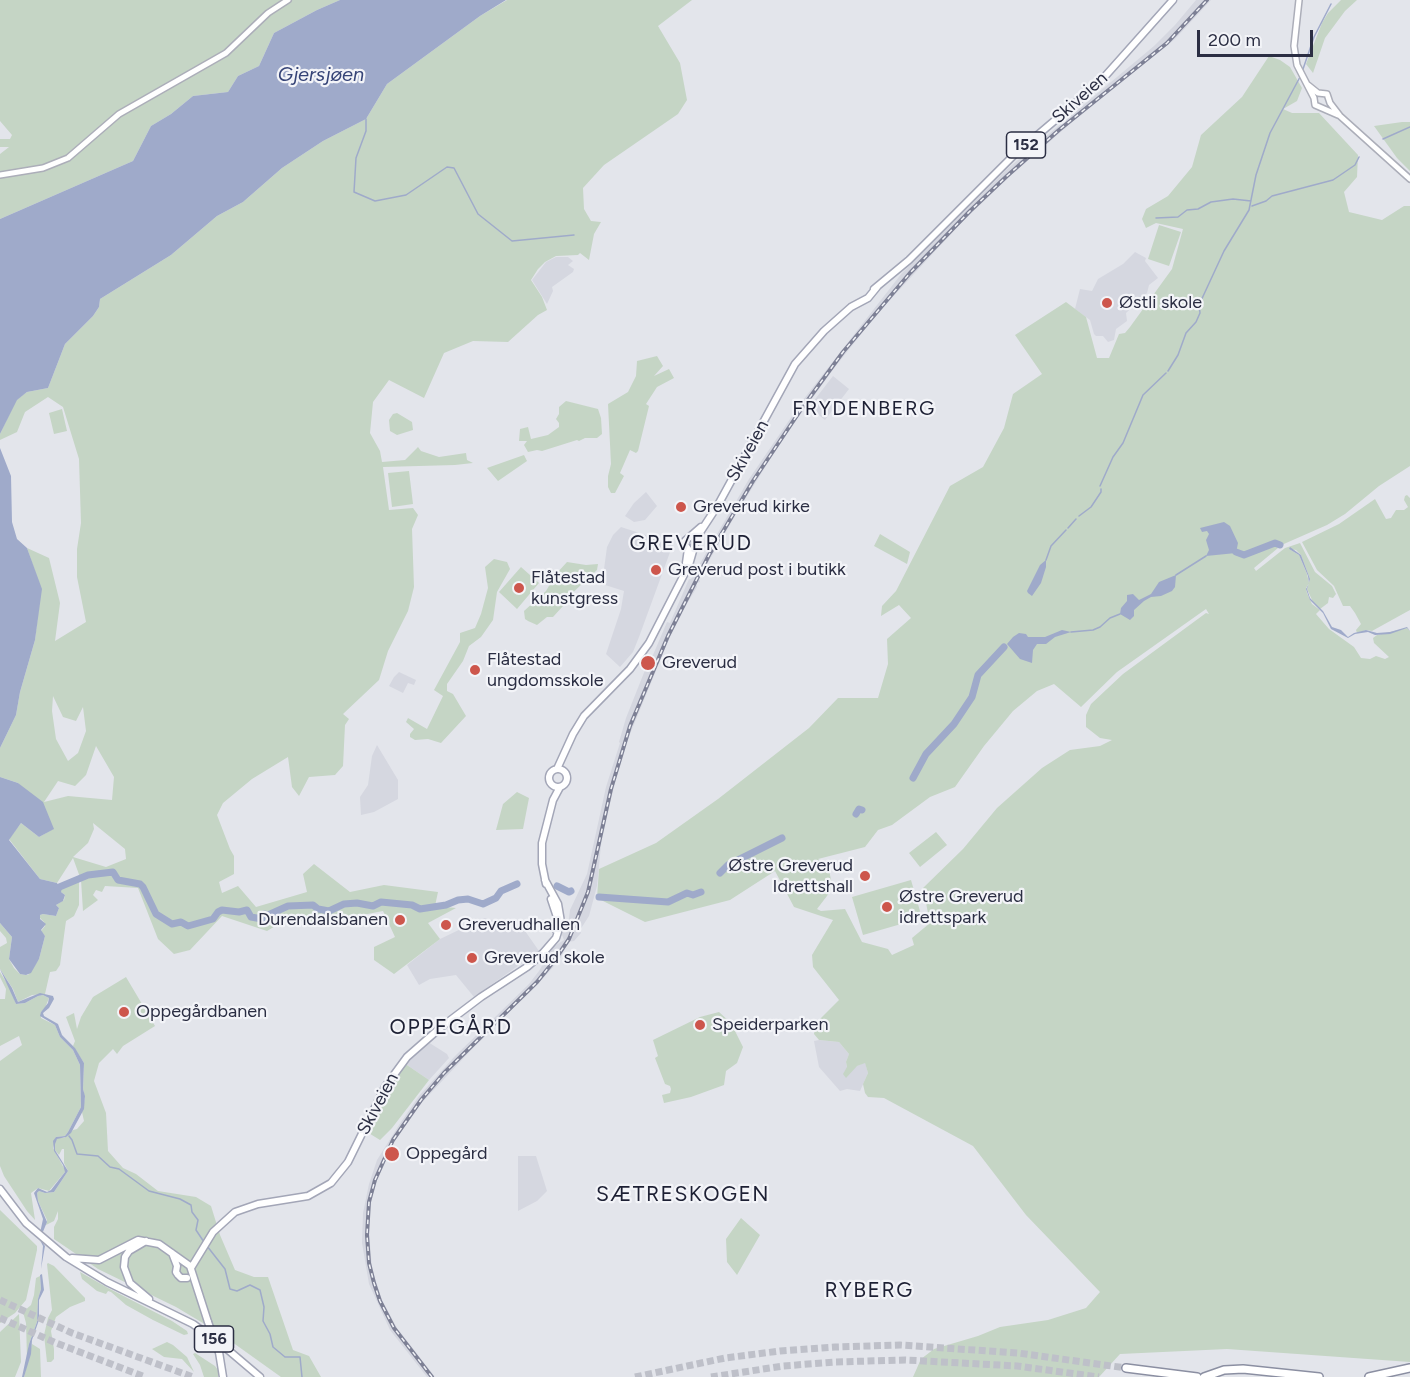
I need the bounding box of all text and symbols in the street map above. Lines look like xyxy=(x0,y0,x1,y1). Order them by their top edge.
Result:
scale bar xyxy=(1200,18,1316,56)
text: 200 m xyxy=(1208,29,1261,51)
water label: Gjersjøen xyxy=(278,63,364,87)
street label: Skiveien xyxy=(1048,68,1112,128)
road number: 152 xyxy=(1006,132,1046,158)
place label: Østli skole xyxy=(1119,292,1202,314)
marker: Østli skole xyxy=(1100,296,1114,310)
district label: FRYDENBERG xyxy=(792,397,936,421)
street label: Skiveien xyxy=(722,416,774,486)
place label: Greverud kirke xyxy=(693,496,810,518)
marker: Greverud kirke xyxy=(674,500,688,514)
district label: GREVERUD xyxy=(630,531,752,557)
place label: Greverud post i butikk xyxy=(668,559,846,581)
marker: Greverud post i butikk xyxy=(649,563,663,577)
place label: Flåtestad kunstgress xyxy=(531,567,618,610)
marker: Flåtestad kunstgress xyxy=(512,581,526,595)
place label: Flåtestad ungdomsskole xyxy=(487,649,603,692)
place label: Greverud xyxy=(662,652,737,674)
marker: Greverud xyxy=(639,654,657,672)
marker: Flåtestad ungdomsskole xyxy=(468,663,482,677)
place label: Østre Greverud Idrettshall xyxy=(728,855,853,898)
marker: Østre Greverud Idrettshall xyxy=(858,869,872,883)
place label: Østre Greverud idrettspark xyxy=(899,886,1024,928)
marker: Østre Greverud idrettspark xyxy=(880,900,894,914)
place label: Durendalsbanen xyxy=(258,909,388,931)
marker: Durendalsbanen xyxy=(393,913,407,927)
place label: Greverudhallen xyxy=(458,914,580,936)
marker: Greverudhallen xyxy=(439,918,453,932)
place label: Greverud skole xyxy=(484,947,605,969)
marker: Greverud skole xyxy=(465,951,479,965)
place label: Oppegårdbanen xyxy=(136,1001,267,1023)
marker: Oppegårdbanen xyxy=(117,1005,131,1019)
place label: Speiderparken xyxy=(712,1014,828,1036)
district label: OPPEGÅRD xyxy=(390,1015,512,1041)
marker: Speiderparken xyxy=(693,1018,707,1032)
street label: Skiveien xyxy=(353,1069,403,1139)
place label: Oppegård xyxy=(406,1143,487,1165)
marker: Oppegård xyxy=(383,1145,401,1163)
district label: SÆTRESKOGEN xyxy=(596,1182,770,1208)
district label: RYBERG xyxy=(824,1278,914,1304)
road number: 156 xyxy=(194,1326,234,1352)

